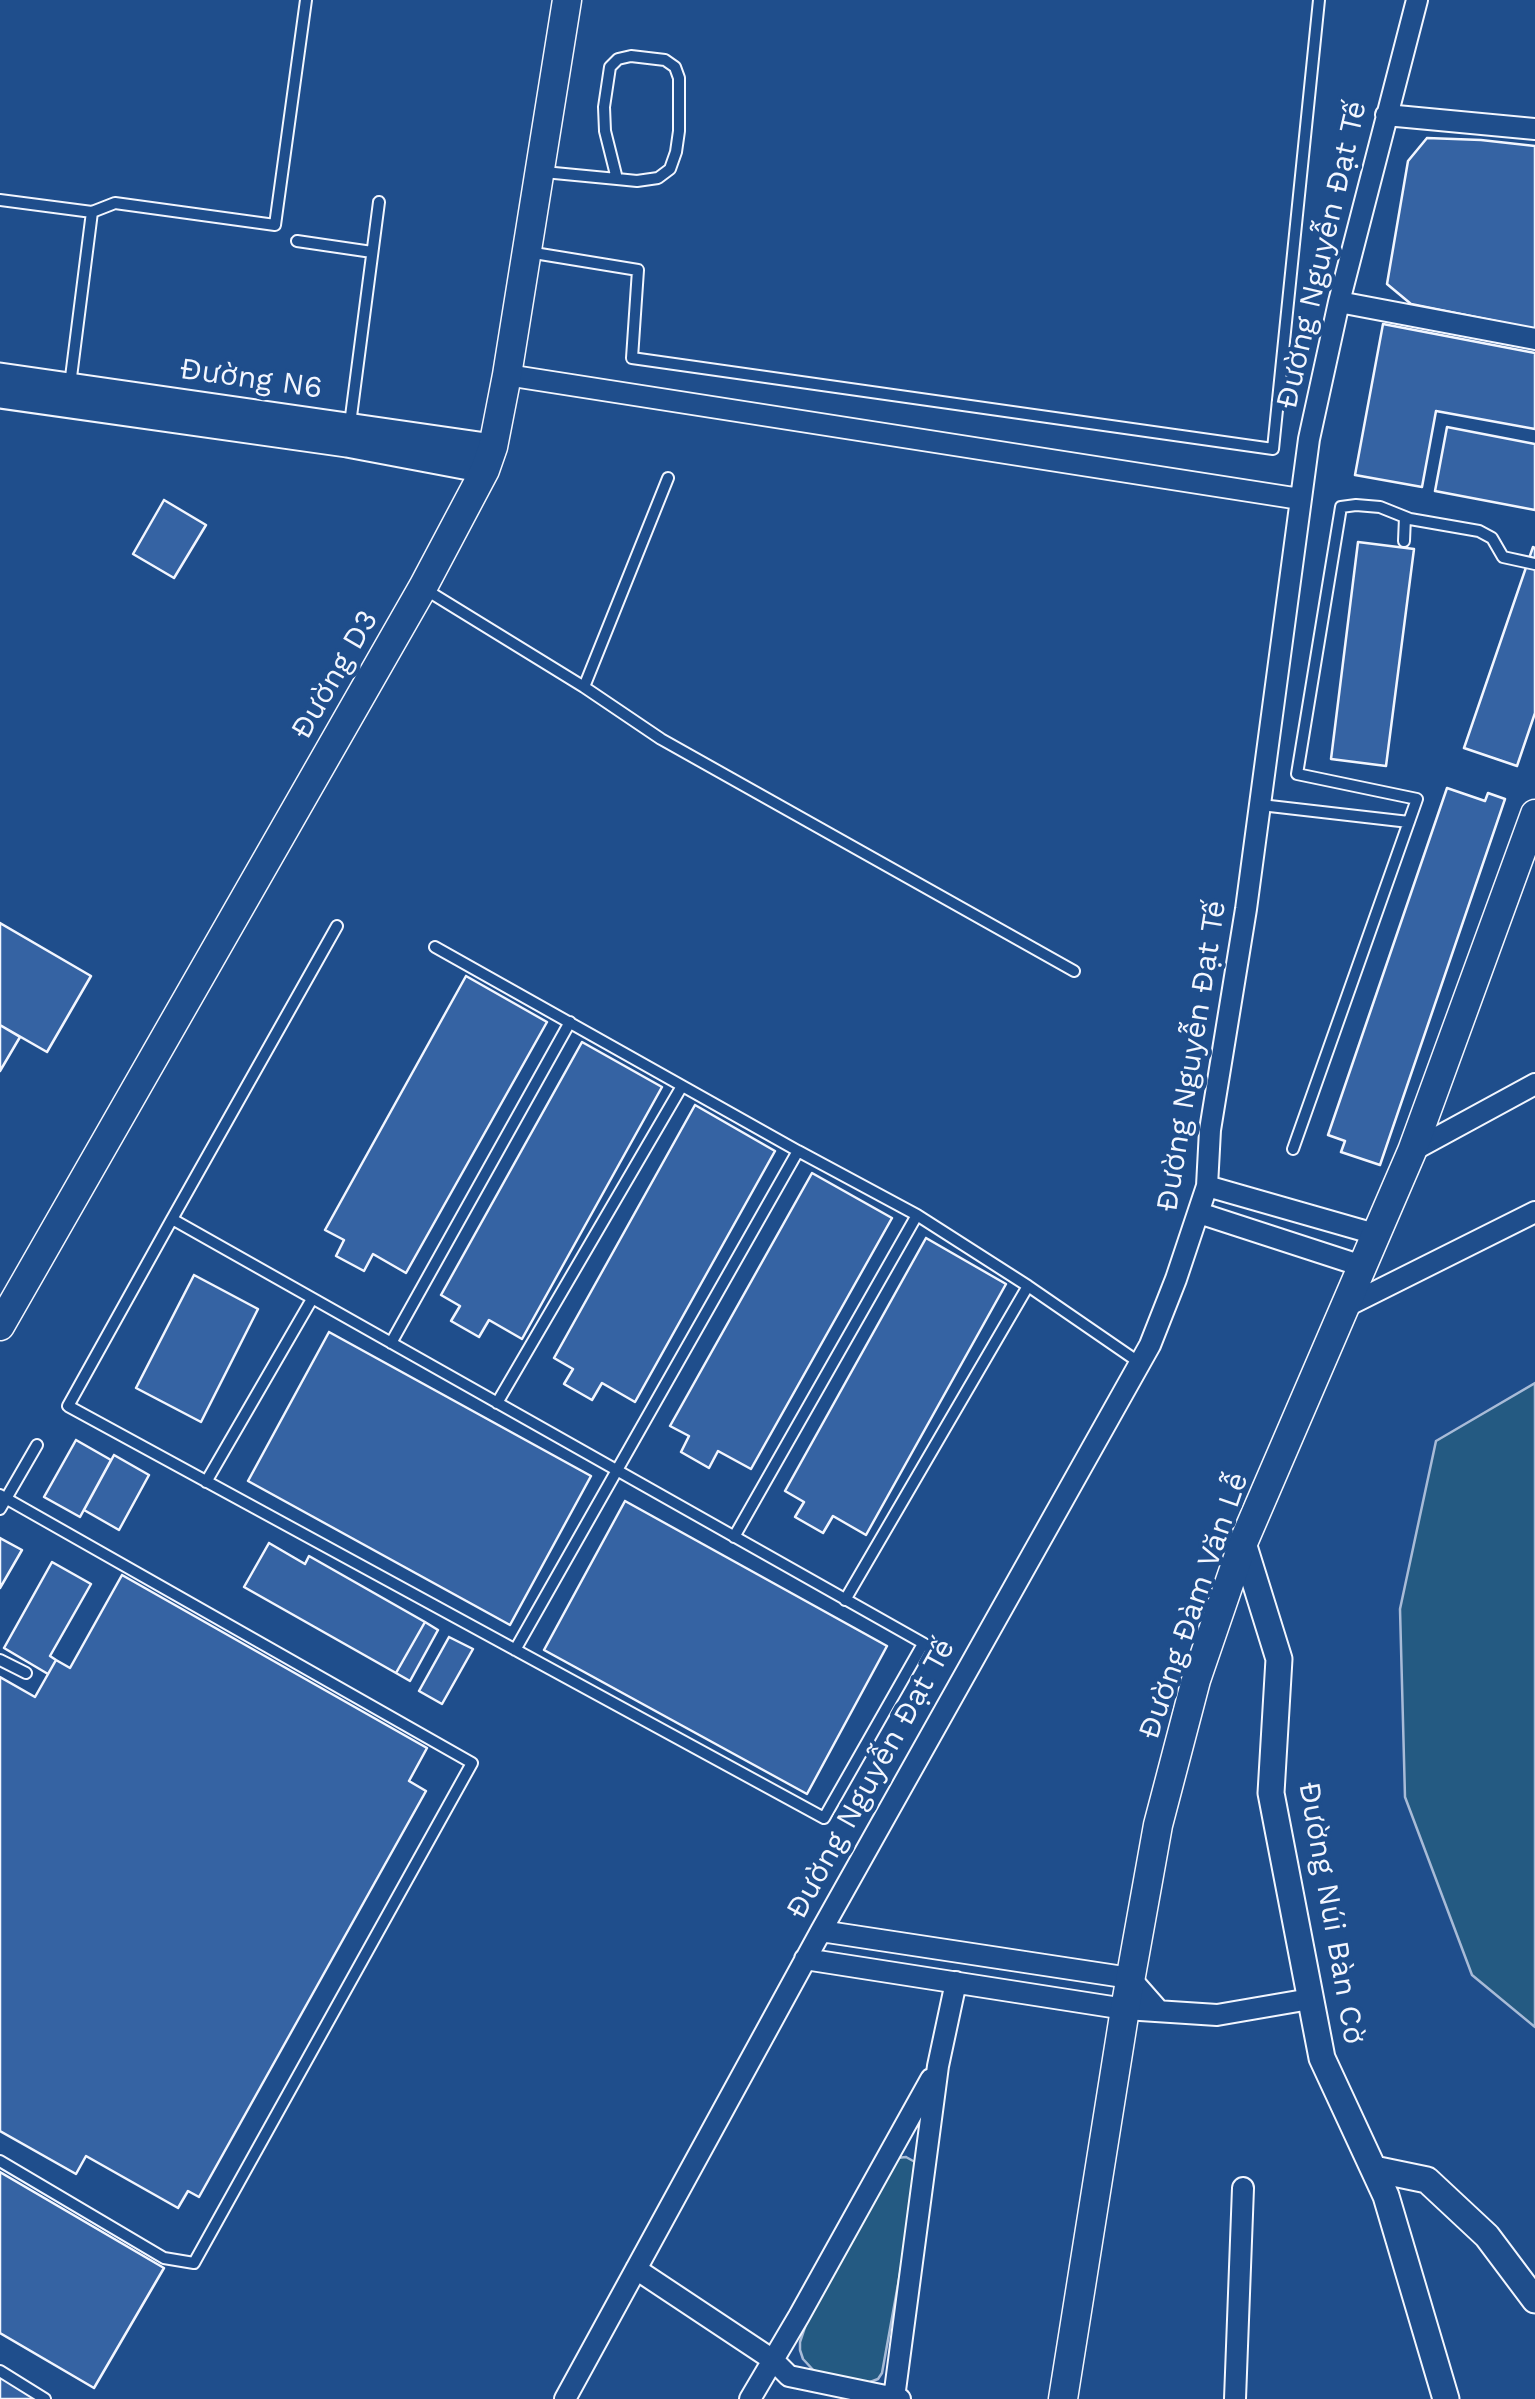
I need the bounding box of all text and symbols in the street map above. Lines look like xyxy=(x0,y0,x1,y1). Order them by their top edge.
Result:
street label: Đường Nguyễn Đạt Tế xyxy=(1269,98,1375,412)
street label: Đường N6 xyxy=(177,351,325,407)
street label: Đường D3 xyxy=(284,604,386,746)
street label: Đường Nguyễn Đạt Tế xyxy=(1150,898,1234,1214)
street label: Đường Đàm Văn Lễ xyxy=(1131,1468,1257,1744)
street label: Đường Nguyễn Đạt Tế xyxy=(779,1633,963,1925)
street label: Đường Núi Bàn Cờ xyxy=(1290,1779,1372,2047)

